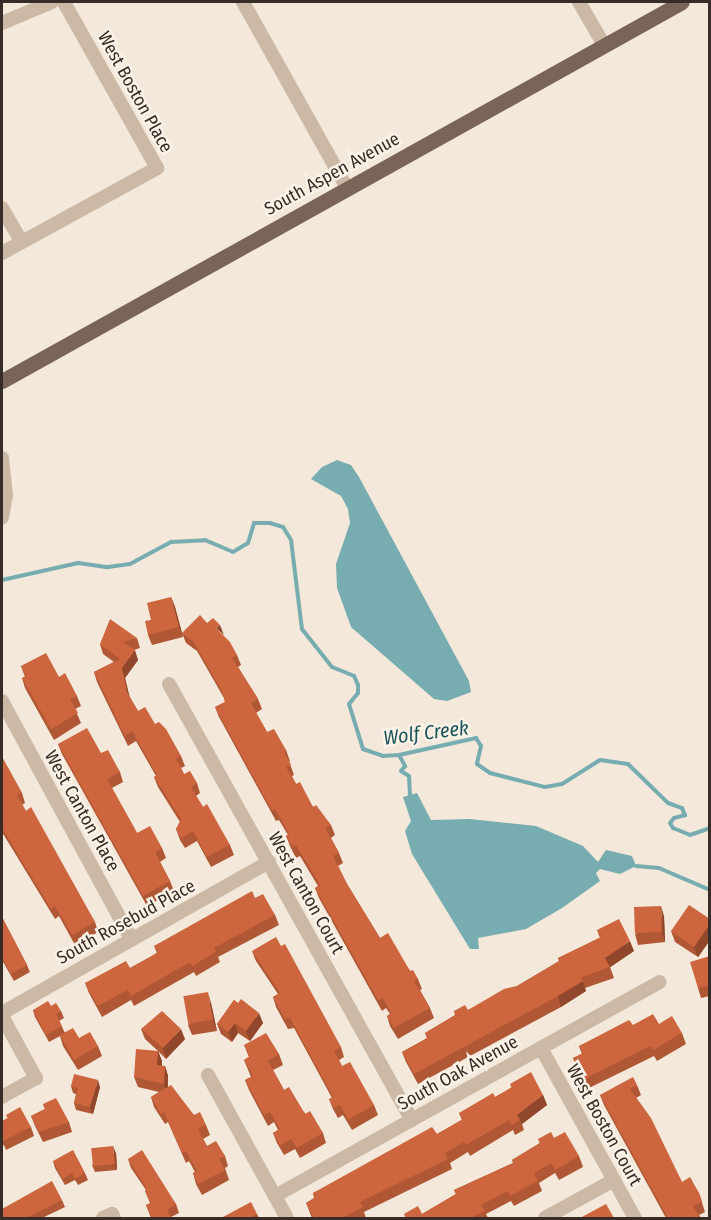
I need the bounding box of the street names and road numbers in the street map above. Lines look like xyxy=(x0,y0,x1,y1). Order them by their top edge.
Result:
street label: West Boston Place xyxy=(93,28,177,156)
street label: South Aspen Avenue xyxy=(261,128,403,220)
street label: West Canton Place xyxy=(40,747,124,875)
street label: West Canton Court xyxy=(264,828,348,958)
street label: South Rosebud Place xyxy=(53,875,199,969)
street label: South Oak Avenue xyxy=(394,1031,522,1115)
street label: West Boston Court xyxy=(562,1060,646,1190)

